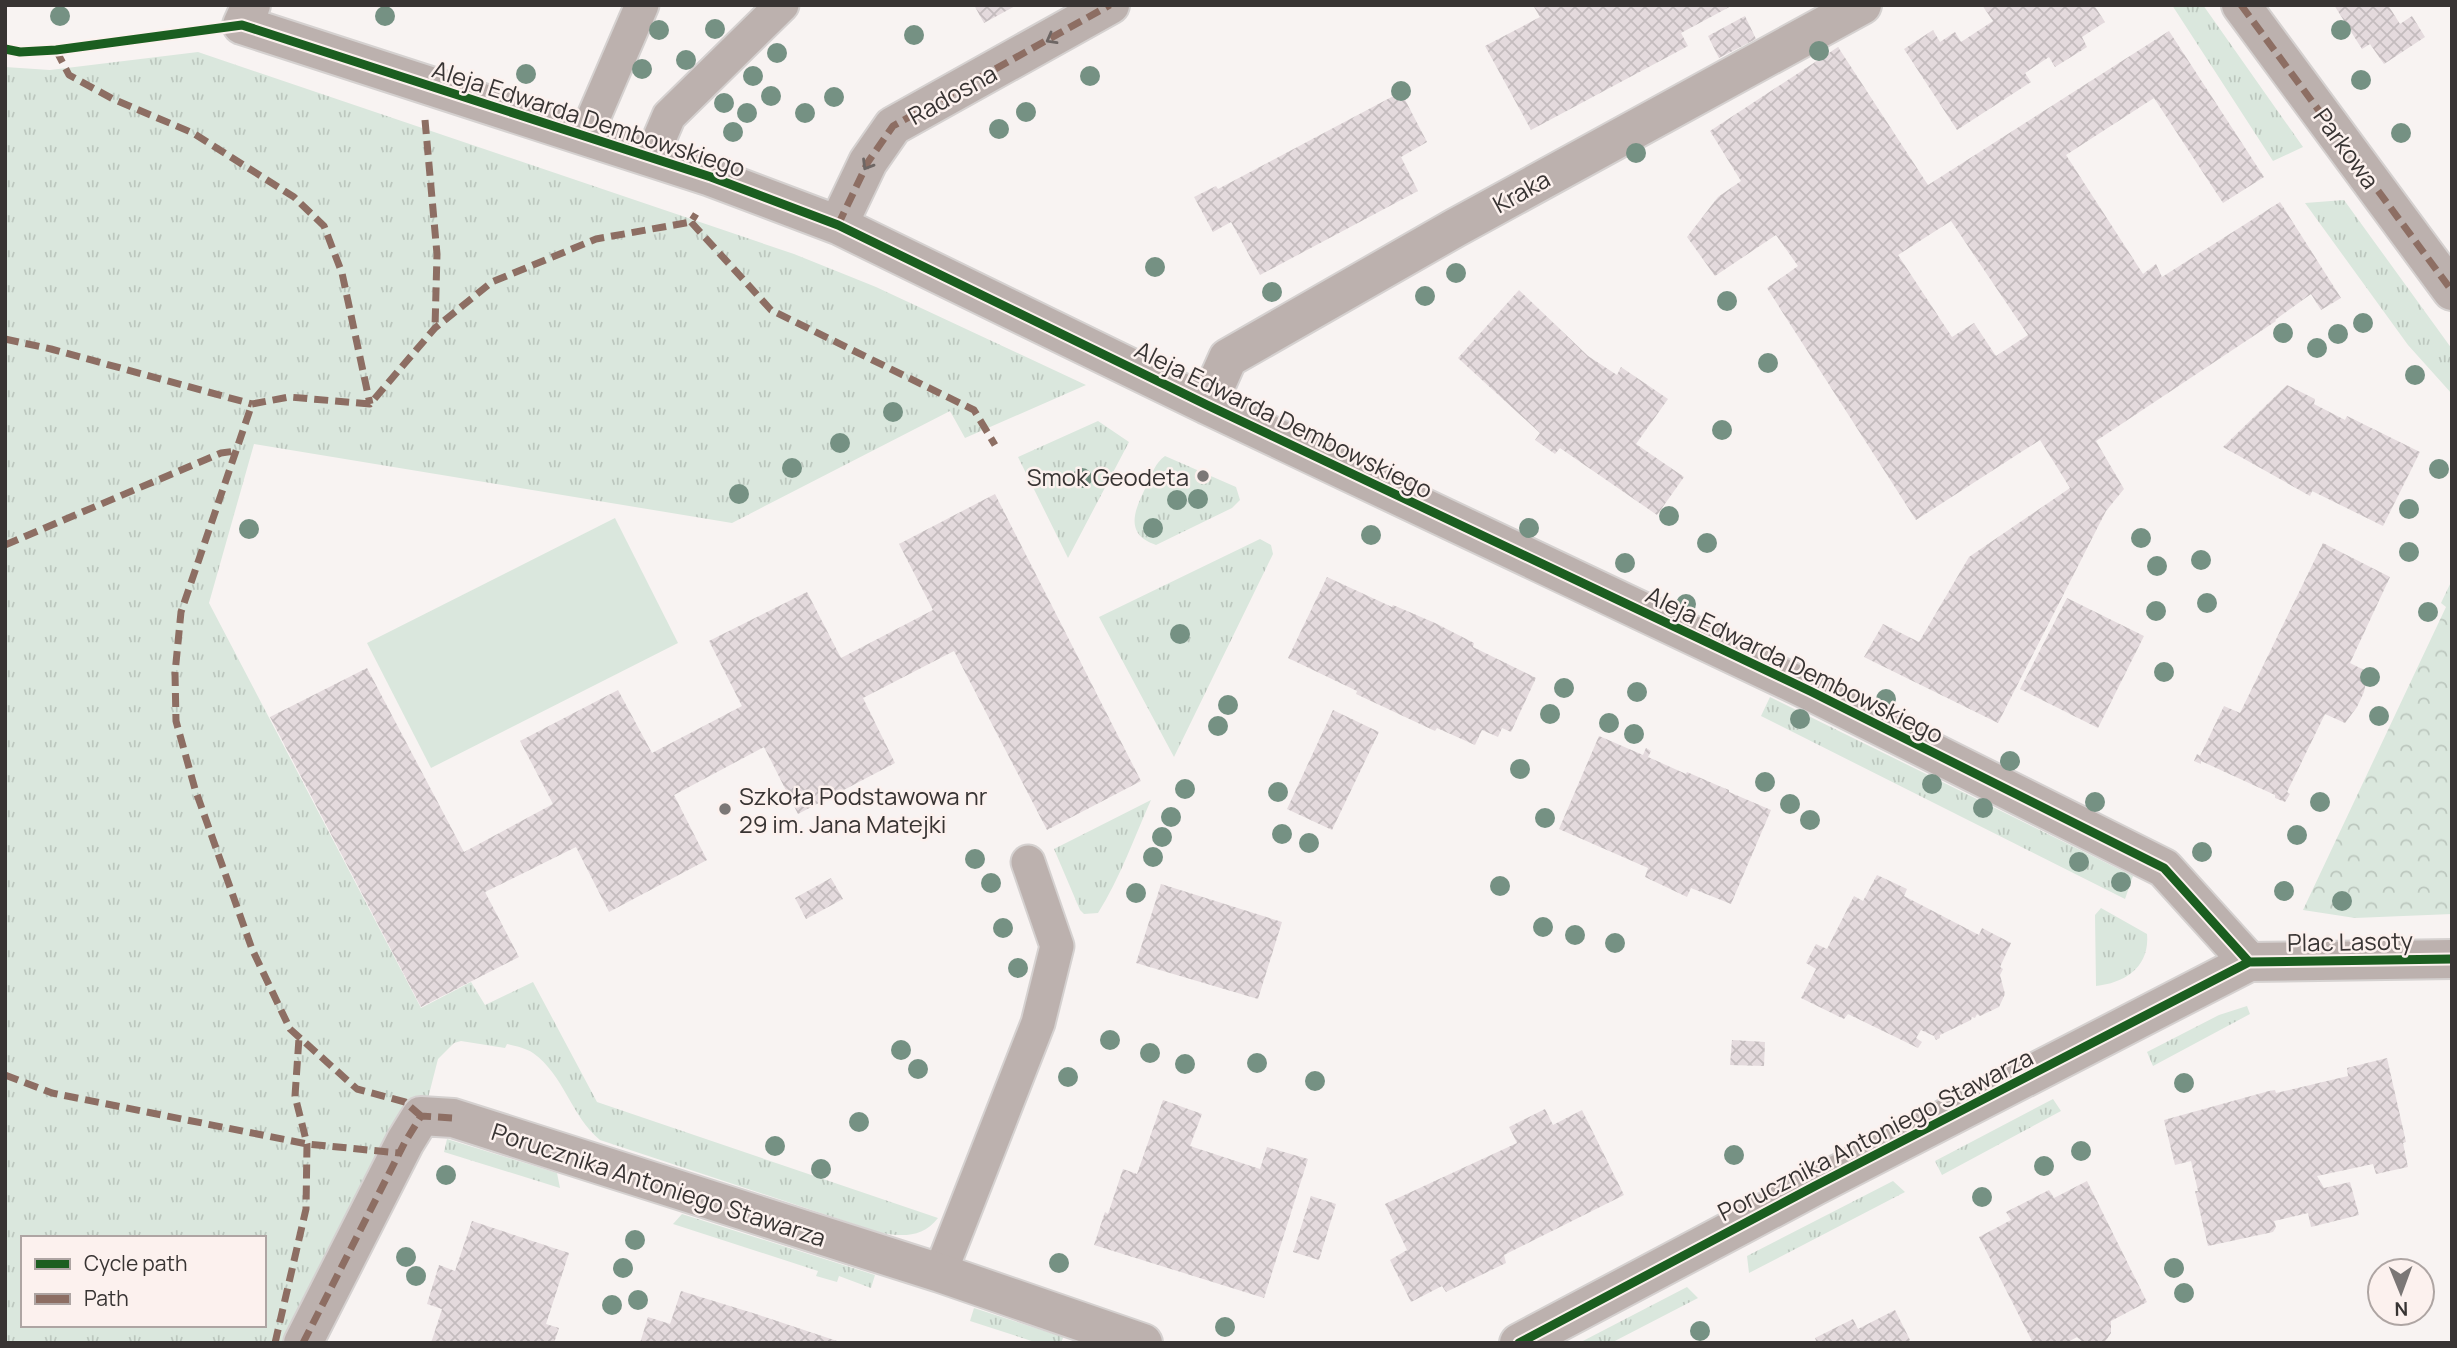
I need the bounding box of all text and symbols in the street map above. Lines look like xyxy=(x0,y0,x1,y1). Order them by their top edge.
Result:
one-way arrow xyxy=(1046,31,1058,44)
street label: Aleja Edwarda Dembowskiego xyxy=(428,52,750,184)
street label: Radosna xyxy=(902,56,1002,132)
street label: Parkowa xyxy=(2307,101,2387,195)
one-way arrow xyxy=(862,157,875,170)
street label: Kraka xyxy=(1486,162,1556,220)
street label: Aleja Edwarda Dembowskiego xyxy=(1130,332,1438,506)
place label: Smok Geodeta xyxy=(1027,460,1189,493)
marker: Smok Geodeta xyxy=(1195,468,1211,484)
street label: Aleja Edwarda Dembowskiego xyxy=(1641,577,1949,751)
place label: Szkoła Podstawowa nr 29 im. Jana Matejki xyxy=(739,779,988,840)
marker: Szkoła Podstawowa nr 29 im. Jana Matejki xyxy=(717,801,733,817)
street label: Plac Lasoty xyxy=(2287,923,2414,959)
street label: Porucznika Antoniego Stawarza xyxy=(1712,1040,2038,1228)
street label: Porucznika Antoniego Stawarza xyxy=(488,1114,830,1254)
legend xyxy=(21,1236,266,1327)
text: Cycle path xyxy=(84,1249,187,1277)
north arrow xyxy=(2366,1257,2436,1327)
text: Path xyxy=(84,1284,129,1312)
text: N xyxy=(2394,1296,2408,1322)

